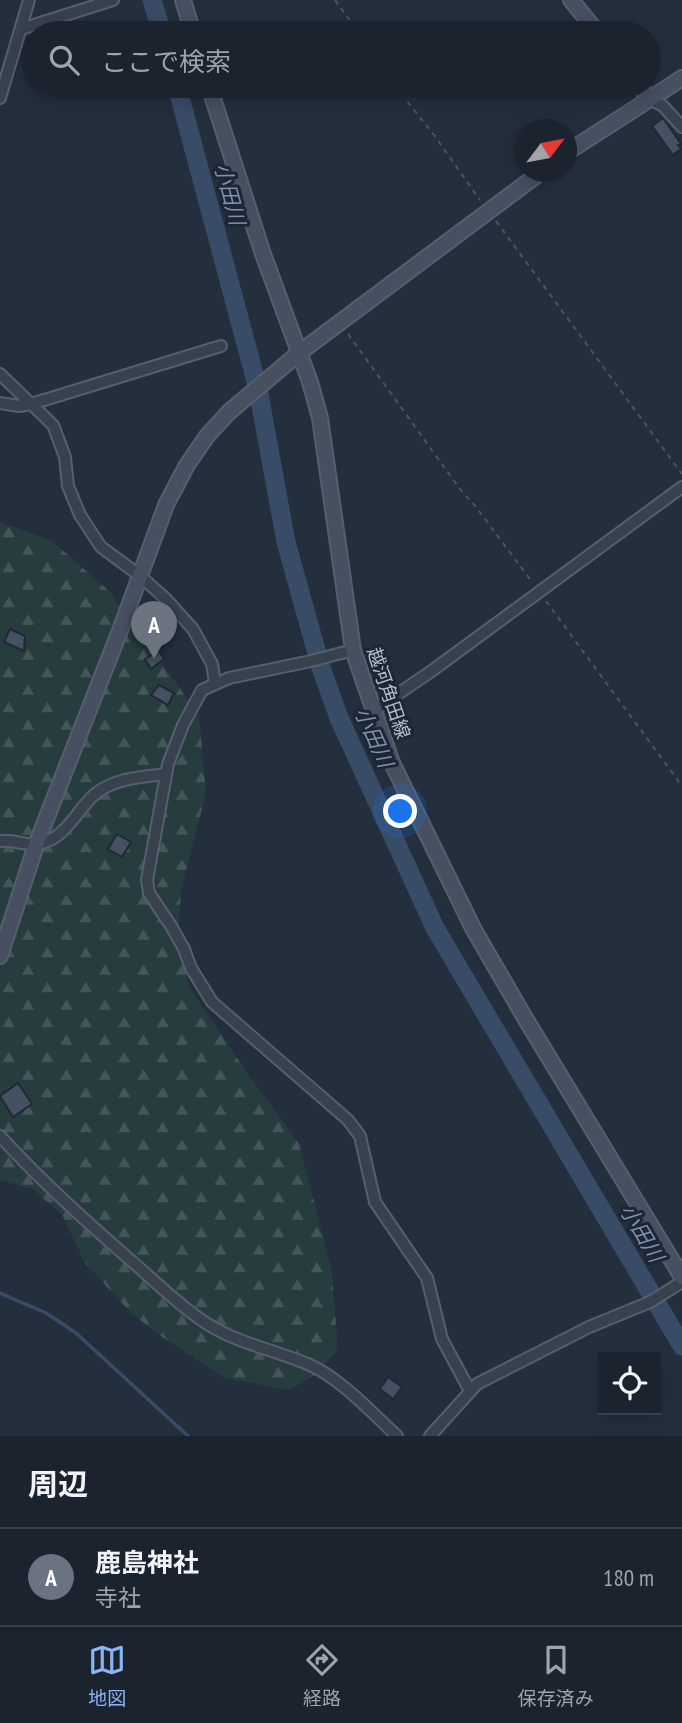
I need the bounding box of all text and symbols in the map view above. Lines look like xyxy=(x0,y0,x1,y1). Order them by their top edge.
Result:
search box xyxy=(21,21,661,98)
icon: search xyxy=(45,41,83,79)
text: ここで検索 xyxy=(101,45,231,78)
north arrow xyxy=(514,119,577,182)
water label: 小田川 xyxy=(209,160,252,230)
pin: A xyxy=(131,601,177,659)
street label: 越河角田線 xyxy=(362,644,416,742)
water label: 小田川 xyxy=(349,703,400,773)
your location xyxy=(383,794,417,828)
water label: 小田川 xyxy=(614,1199,671,1269)
map controls xyxy=(598,1352,661,1415)
button: locate xyxy=(598,1352,661,1415)
text: 周辺 xyxy=(28,1464,88,1503)
text: 鹿島神社 xyxy=(95,1546,199,1579)
text: A xyxy=(45,1563,57,1592)
text: 180 m xyxy=(603,1563,654,1592)
text: 寺社 xyxy=(95,1583,141,1612)
tab: 地図 xyxy=(88,1641,126,1710)
tab: 経路 xyxy=(303,1641,341,1710)
tab: 保存済み xyxy=(518,1641,594,1710)

